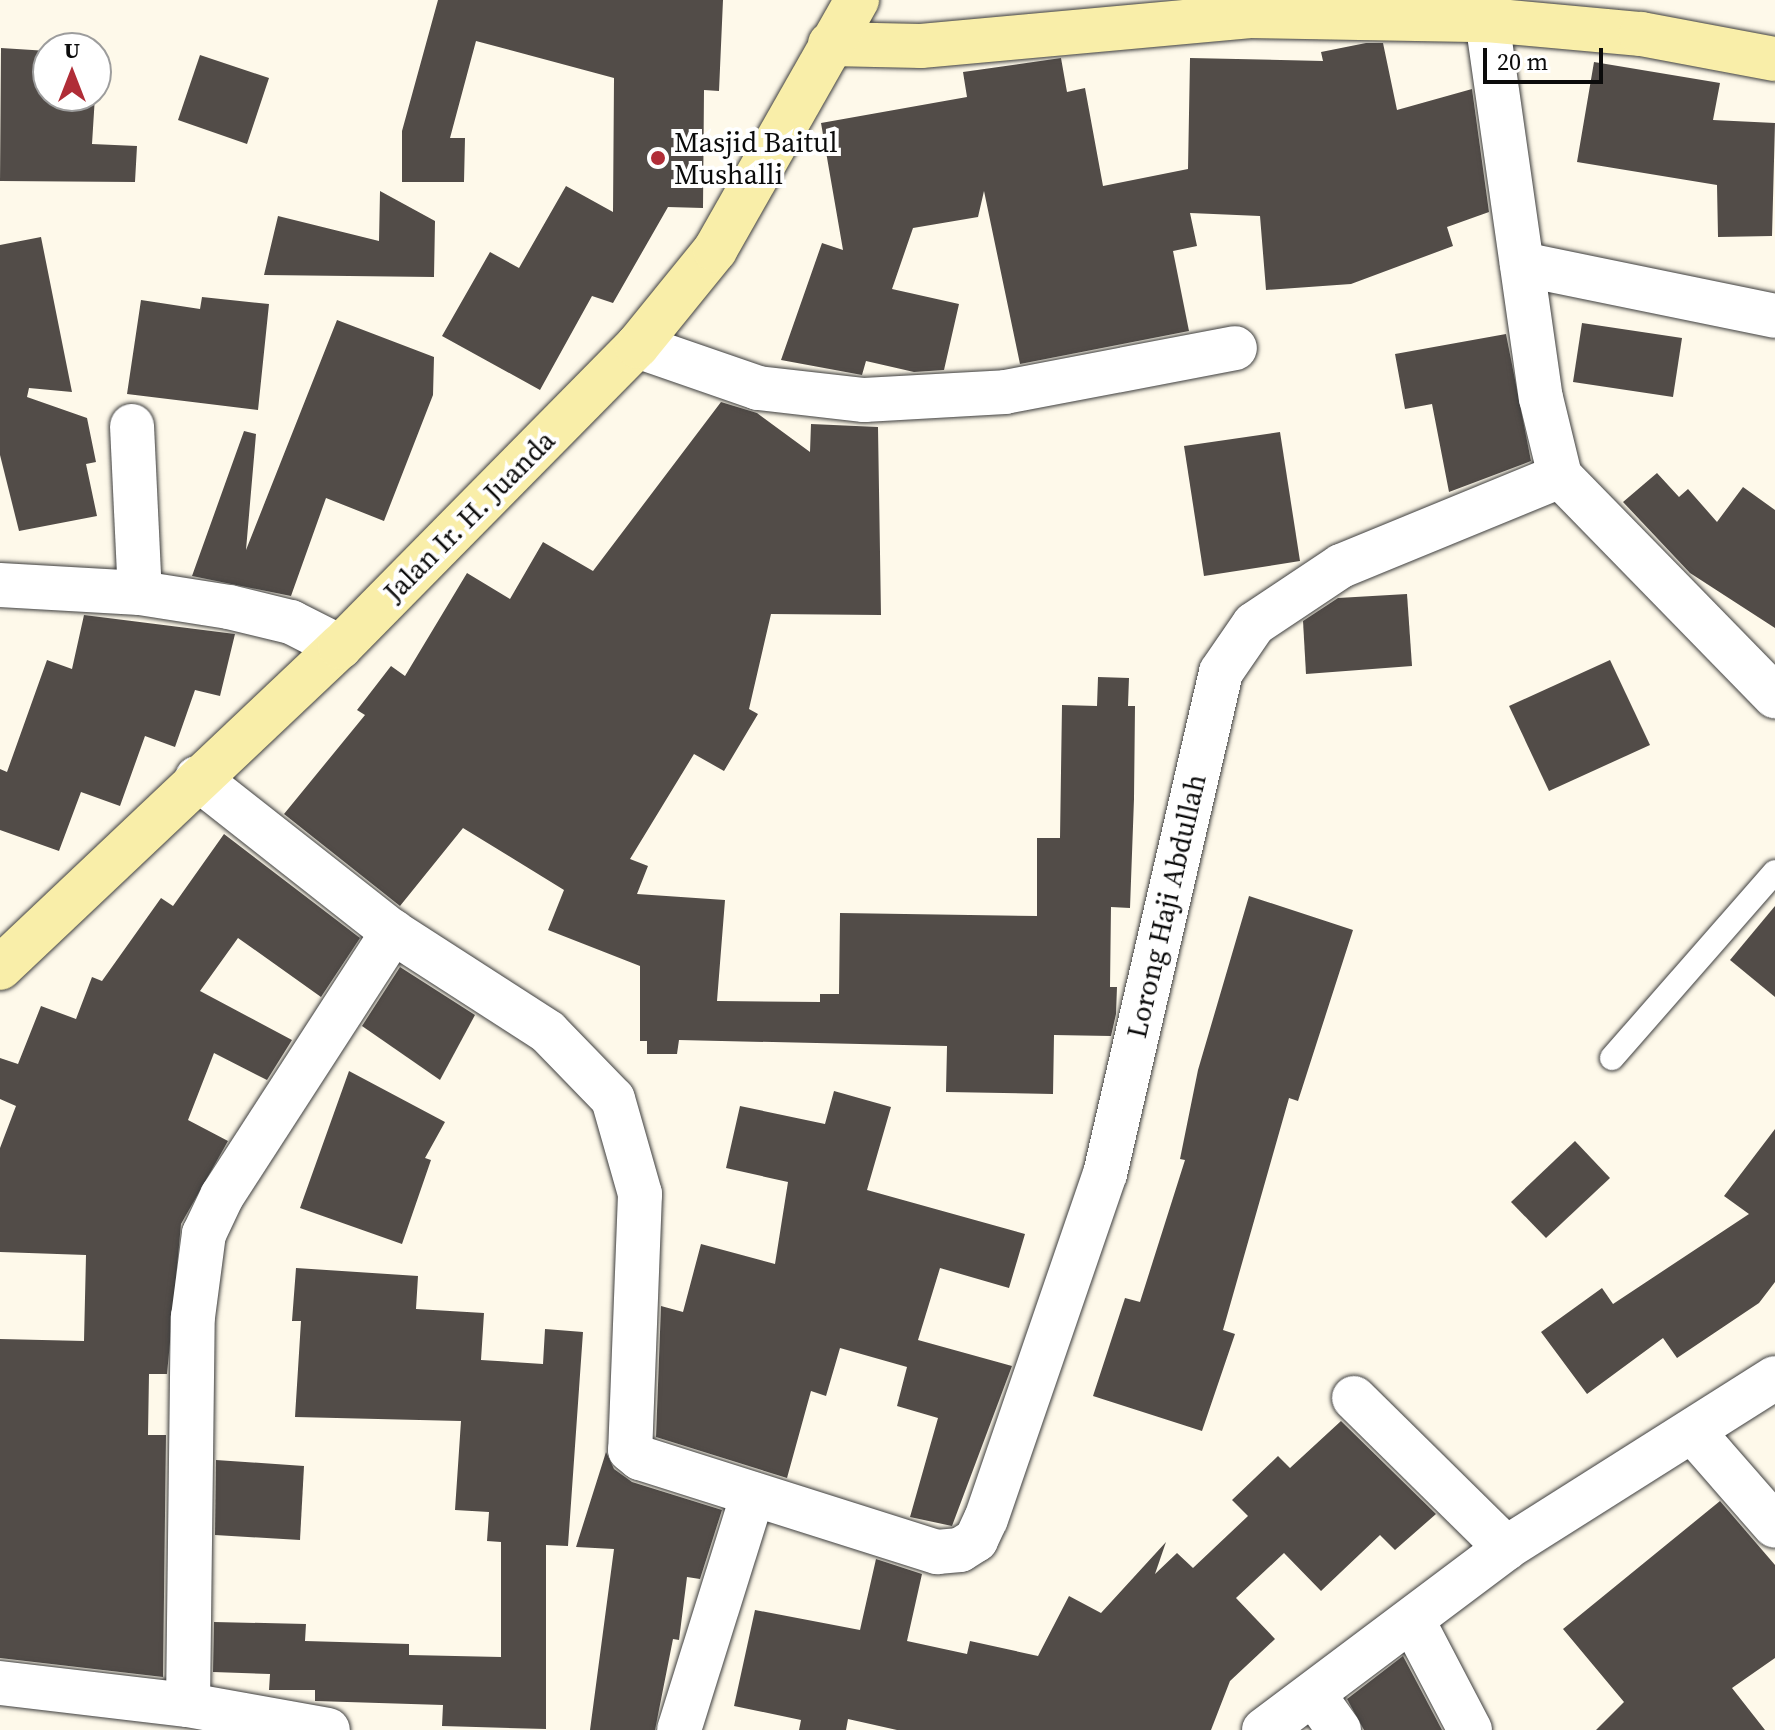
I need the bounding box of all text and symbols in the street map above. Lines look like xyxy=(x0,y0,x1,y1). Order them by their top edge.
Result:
north arrow xyxy=(32,32,112,112)
scale bar xyxy=(1487,32,1607,82)
text: U xyxy=(64,35,80,65)
text: 20 m xyxy=(1497,45,1548,78)
place label: Masjid Baitul Mushalli xyxy=(674,125,838,191)
marker: Masjid Baitul Mushalli xyxy=(649,149,667,167)
street label: Jalan Ir. H. Juanda xyxy=(376,423,562,609)
street label: Lorong Haji Abdullah xyxy=(1119,771,1213,1041)

